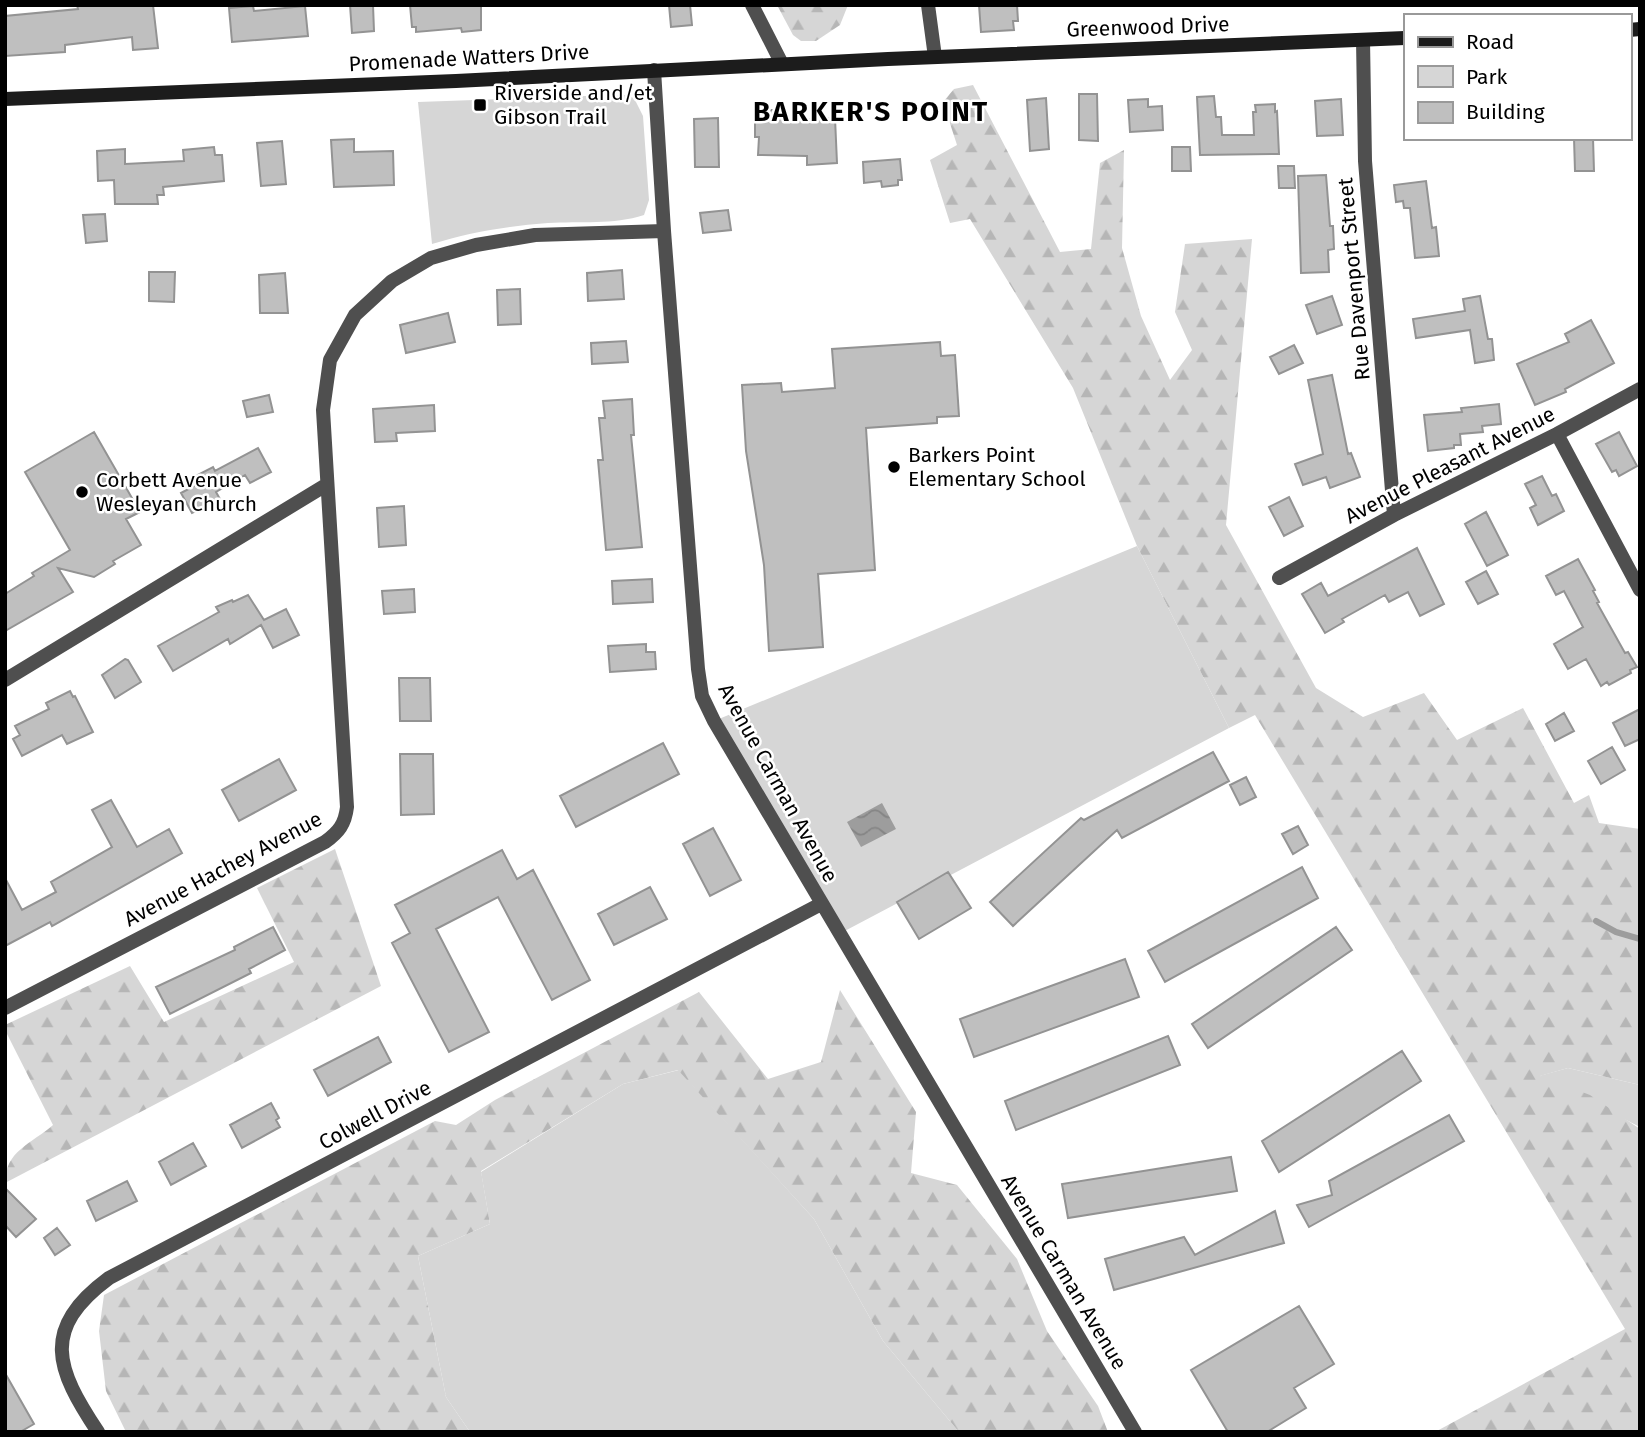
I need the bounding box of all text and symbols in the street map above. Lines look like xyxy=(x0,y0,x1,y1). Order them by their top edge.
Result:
street label: Greenwood Drive xyxy=(1066,11,1230,43)
legend xyxy=(1404,14,1631,140)
text: Road xyxy=(1466,29,1514,55)
street label: Promenade Watters Drive xyxy=(348,39,590,77)
text: Park xyxy=(1466,64,1508,90)
place label: Riverside and/et Gibson Trail xyxy=(494,80,653,130)
district label: BARKER'S POINT xyxy=(753,95,989,128)
marker: Riverside and/et Gibson Trail xyxy=(472,97,488,113)
text: Building xyxy=(1466,99,1545,125)
street label: Rue Davenport Street xyxy=(1332,176,1376,381)
street label: Avenue Pleasant Avenue xyxy=(1341,401,1559,529)
place label: Barkers Point Elementary School xyxy=(908,442,1086,492)
marker: Barkers Point Elementary School xyxy=(886,459,902,475)
place label: Corbett Avenue Wesleyan Church xyxy=(96,467,257,517)
marker: Corbett Avenue Wesleyan Church xyxy=(74,484,90,500)
street label: Avenue Carman Avenue xyxy=(712,679,844,887)
street label: Avenue Hachey Avenue xyxy=(120,806,326,932)
street label: Colwell Drive xyxy=(314,1075,436,1155)
street label: Avenue Carman Avenue xyxy=(995,1170,1133,1374)

